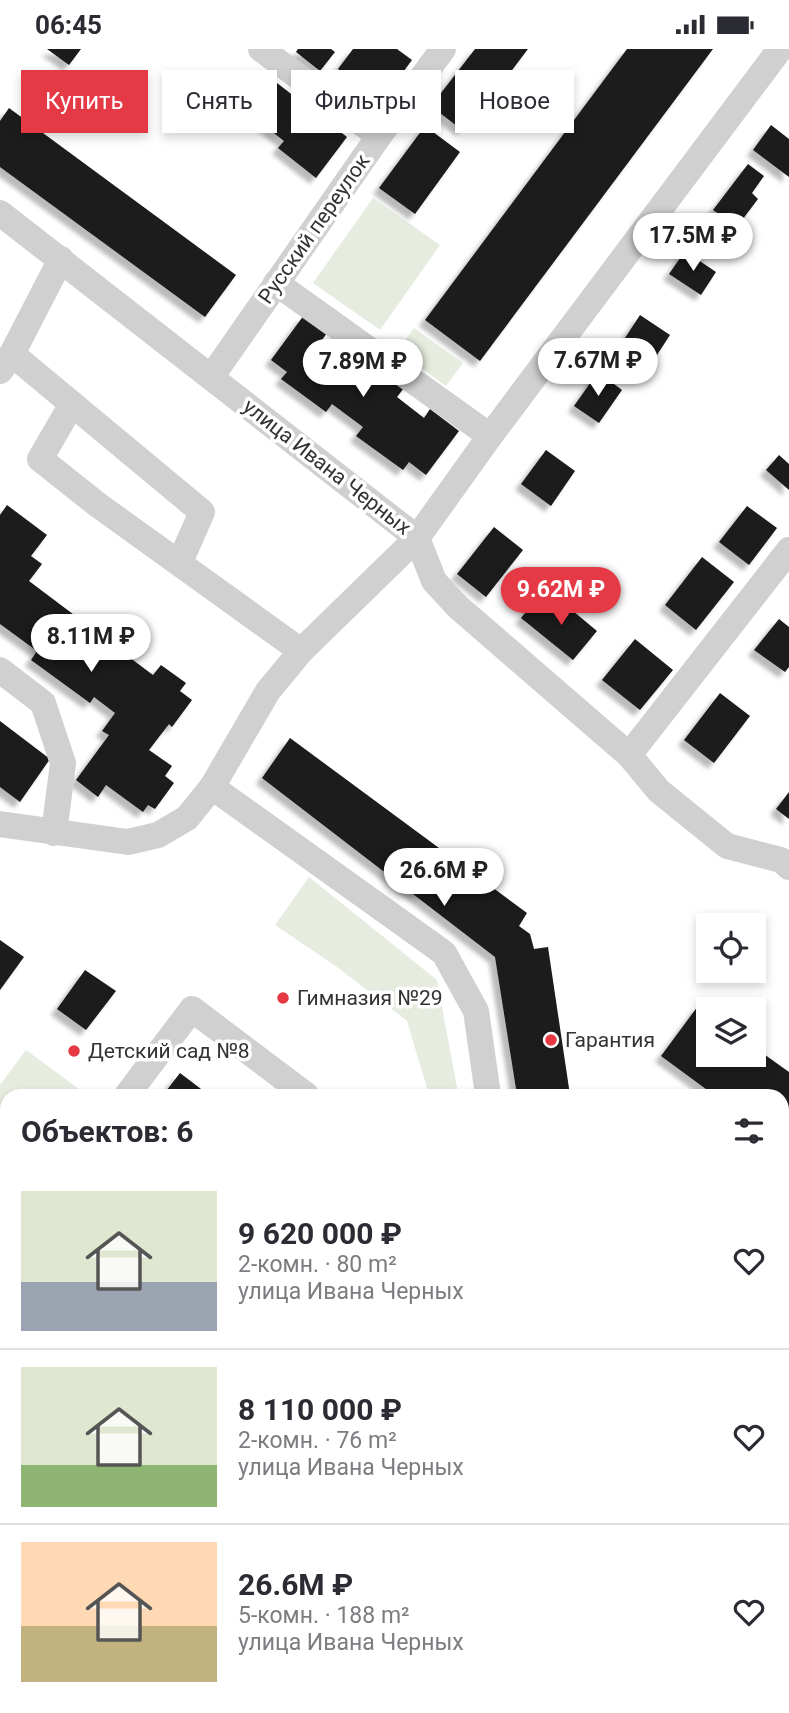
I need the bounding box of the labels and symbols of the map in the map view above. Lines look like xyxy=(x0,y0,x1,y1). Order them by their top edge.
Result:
street label: Русский переулок xyxy=(253,149,375,308)
pin: 17.5M ₽ xyxy=(628,213,758,273)
pin: 7.89M ₽ xyxy=(298,339,428,399)
pin: 7.67M ₽ xyxy=(533,339,663,398)
street label: улица Ивана Черных xyxy=(238,394,416,540)
pin: 9.62M ₽ xyxy=(496,567,626,627)
pin: 8.11M ₽ xyxy=(26,615,156,674)
pin: 26.6M ₽ xyxy=(379,849,509,908)
place label: Гимназия №29 xyxy=(297,986,443,1010)
marker: Гимназия №29 xyxy=(275,990,291,1006)
place label: Гарантия xyxy=(565,1028,655,1052)
marker: Гарантия xyxy=(543,1032,559,1048)
place label: Детский сад №8 xyxy=(88,1039,250,1063)
marker: Детский сад №8 xyxy=(66,1043,82,1059)

